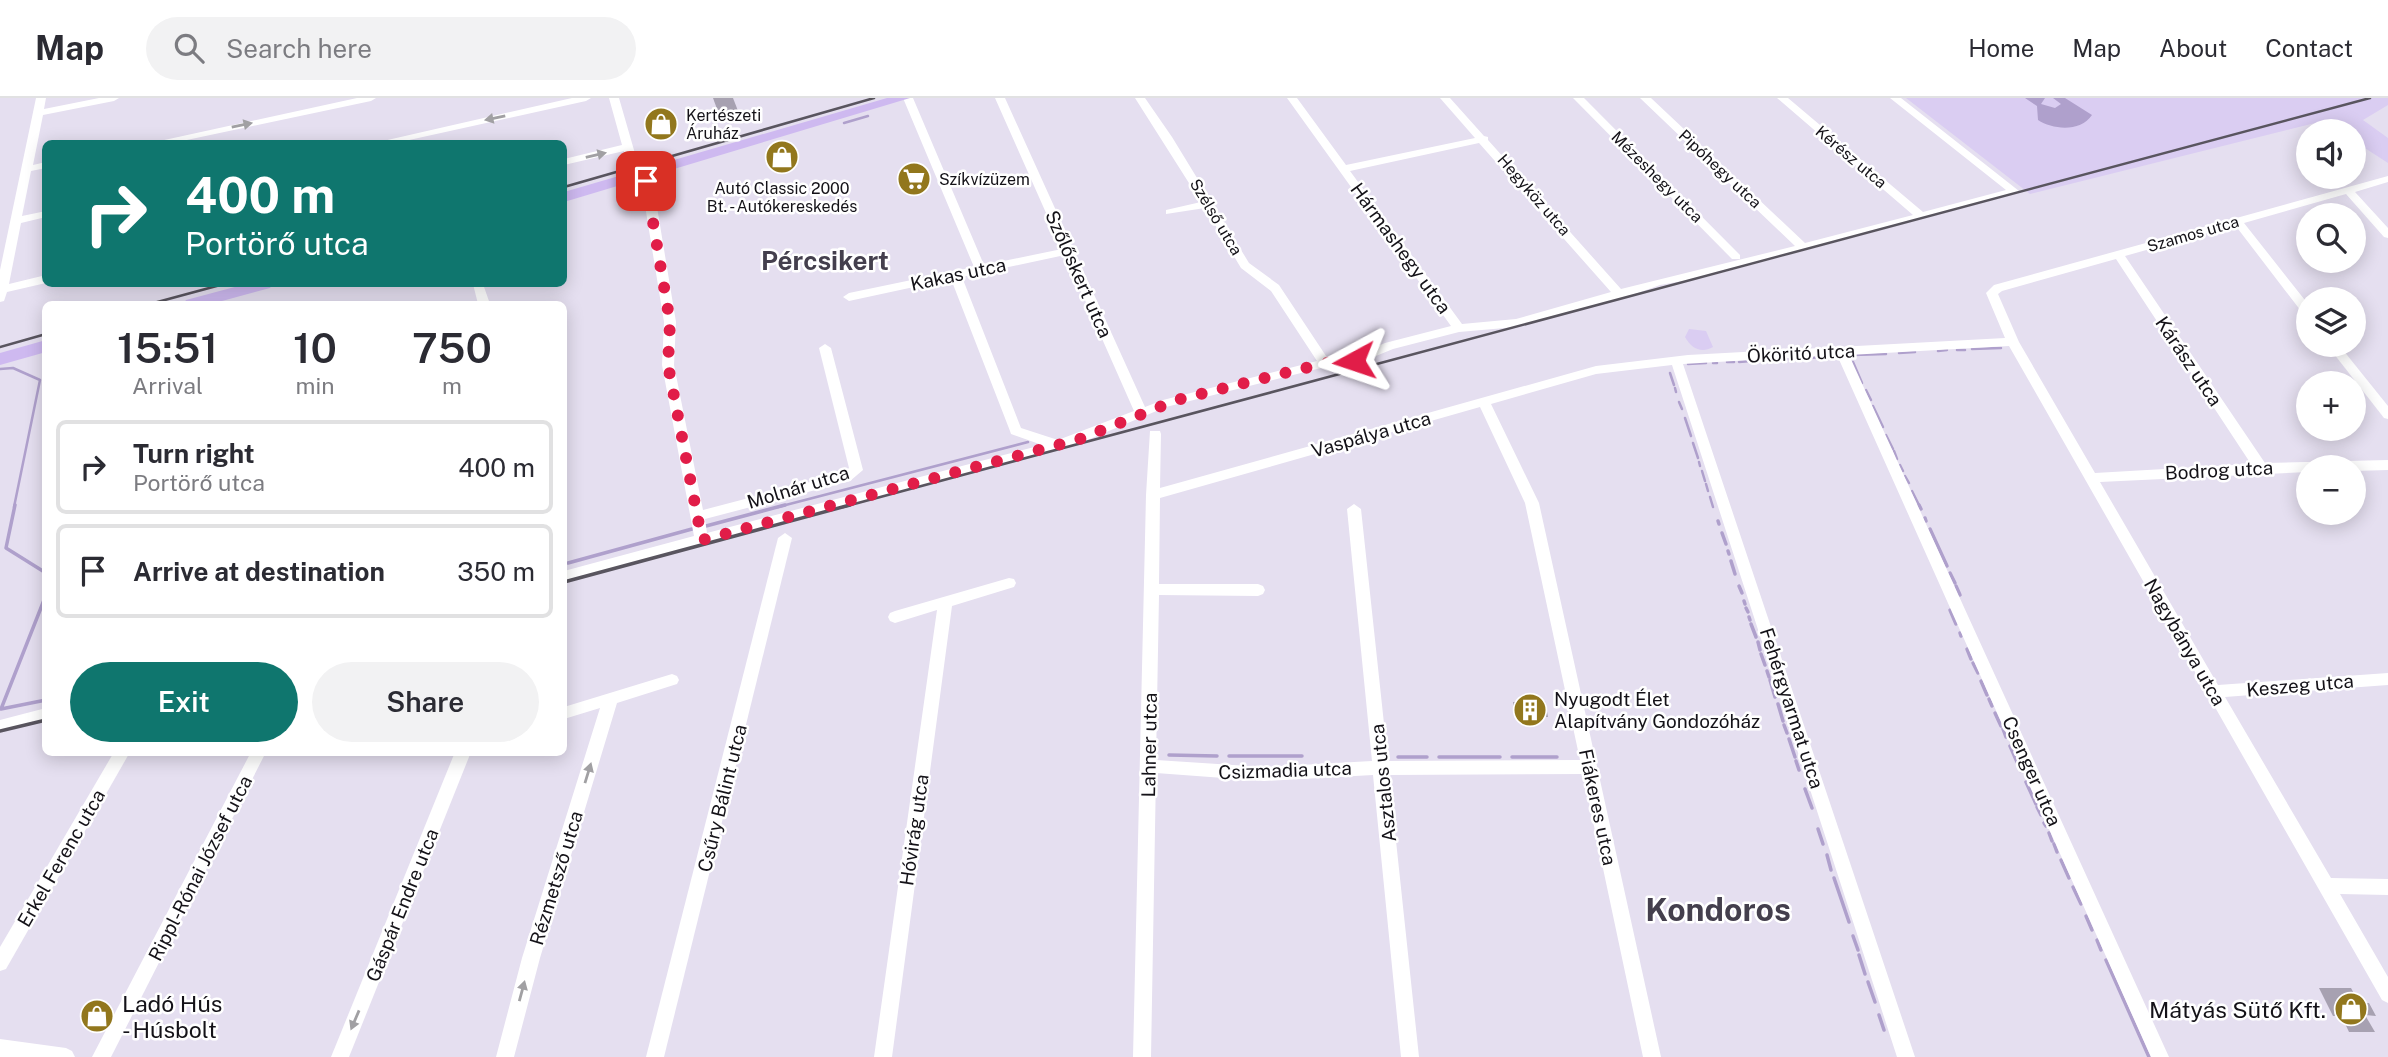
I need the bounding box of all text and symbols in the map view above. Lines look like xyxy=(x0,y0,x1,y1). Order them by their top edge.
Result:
search box xyxy=(146,17,636,80)
text: Map xyxy=(35,29,104,67)
icon: search xyxy=(170,29,208,67)
text: Search here xyxy=(226,33,372,64)
text: Home xyxy=(1968,34,2034,62)
text: Map xyxy=(2072,34,2121,62)
text: About xyxy=(2159,34,2227,62)
text: Contact xyxy=(2265,34,2353,62)
shop icon: Kertészeti Áruház xyxy=(642,105,680,143)
place label: Kertészeti Áruház xyxy=(686,106,761,143)
one-way arrow xyxy=(484,112,506,123)
one-way arrow xyxy=(231,119,253,130)
map controls xyxy=(2296,119,2366,525)
button: sound xyxy=(2296,119,2366,189)
street label: Kérész utca xyxy=(1812,122,1890,192)
street label: Pipóhegy utca xyxy=(1675,126,1765,212)
street label: Mézeshegy utca xyxy=(1607,127,1707,227)
shop icon: Autó Classic 2000 Bt. - Autókereskedés xyxy=(763,138,801,176)
one-way arrow xyxy=(585,149,607,160)
street label: Hegyköz utca xyxy=(1494,150,1574,240)
pin xyxy=(616,151,676,211)
supermarket icon: Szíkvízüzem xyxy=(895,160,933,198)
icon: arrive xyxy=(627,162,665,200)
text: 400 m xyxy=(185,166,335,224)
icon: right xyxy=(70,168,161,259)
place label: Szíkvízüzem xyxy=(939,170,1030,189)
street label: Szélső utca xyxy=(1186,175,1246,259)
street label: Hármashegy utca xyxy=(1346,178,1456,318)
place label: Autó Classic 2000 Bt. - Autókereskedés xyxy=(707,179,857,216)
button: search xyxy=(2296,203,2366,273)
street label: Szőlőskert utca xyxy=(1041,207,1117,341)
street label: Szamos utca xyxy=(2145,212,2241,256)
text: Portörő utca xyxy=(185,225,369,262)
district label: Pércsikert xyxy=(761,245,889,276)
street label: Kakas utca xyxy=(908,253,1008,295)
button: layers xyxy=(2296,287,2366,357)
street label: Kárász utca xyxy=(2151,312,2227,410)
text: 15:51 xyxy=(117,323,218,372)
text: 10 xyxy=(293,323,337,372)
text: 750 xyxy=(412,323,492,372)
position arrow xyxy=(1317,324,1391,398)
street label: Ököritó utca xyxy=(1746,339,1856,367)
button: + xyxy=(2296,371,2366,441)
text: Arrival xyxy=(132,372,203,399)
text: min xyxy=(296,372,335,399)
text: m xyxy=(442,372,462,399)
street label: Vaspálya utca xyxy=(1309,406,1433,462)
text: Turn right xyxy=(133,438,255,469)
icon: right xyxy=(74,448,112,486)
text: 400 m xyxy=(458,452,535,483)
button: − xyxy=(2296,455,2366,525)
street label: Bodrog utca xyxy=(2164,456,2274,484)
street label: Molnár utca xyxy=(744,461,852,513)
text: Portörő utca xyxy=(133,469,265,496)
icon: arrive xyxy=(74,552,112,590)
text: Arrive at destination xyxy=(133,556,385,587)
text: 350 m xyxy=(457,556,535,587)
street label: Nagybánya utca xyxy=(2140,575,2230,709)
street label: Fehérgyarmat utca xyxy=(1756,625,1828,791)
button: Exit xyxy=(70,662,298,742)
button: Share xyxy=(312,662,539,742)
street label: Keszeg utca xyxy=(2245,669,2355,701)
place label: Nyugodt Élet Alapítvány Gondozóház xyxy=(1554,688,1760,732)
building icon: Nyugodt Élet Alapítvány Gondozóház xyxy=(1511,691,1549,729)
street label: Lahner utca xyxy=(1137,692,1161,798)
street label: Csenger utca xyxy=(1998,713,2066,829)
street label: Csűry Bálint utca xyxy=(693,722,751,874)
street label: Asztalos utca xyxy=(1366,723,1400,843)
street label: Fiákeres utca xyxy=(1575,747,1621,867)
street label: Csizmadia utca xyxy=(1218,757,1352,783)
one-way arrow xyxy=(583,762,594,783)
street label: Rippl-Rónai József utca xyxy=(144,772,256,964)
street label: Hóvirág utca xyxy=(895,773,933,887)
street label: Erkel Ferenc utca xyxy=(13,785,109,931)
street label: Rézmetsző utca xyxy=(525,808,587,948)
street label: Gáspár Endre utca xyxy=(361,825,443,985)
district label: Kondoros xyxy=(1645,891,1791,928)
one-way arrow xyxy=(517,980,528,1002)
place label: Ladó Hús - Húsbolt xyxy=(122,990,222,1043)
shop icon: Mátyás Sütő Kft. xyxy=(2332,990,2370,1028)
place label: Mátyás Sütő Kft. xyxy=(2149,996,2326,1023)
shop icon: Ladó Hús - Húsbolt xyxy=(78,997,116,1035)
one-way arrow xyxy=(349,1010,360,1031)

